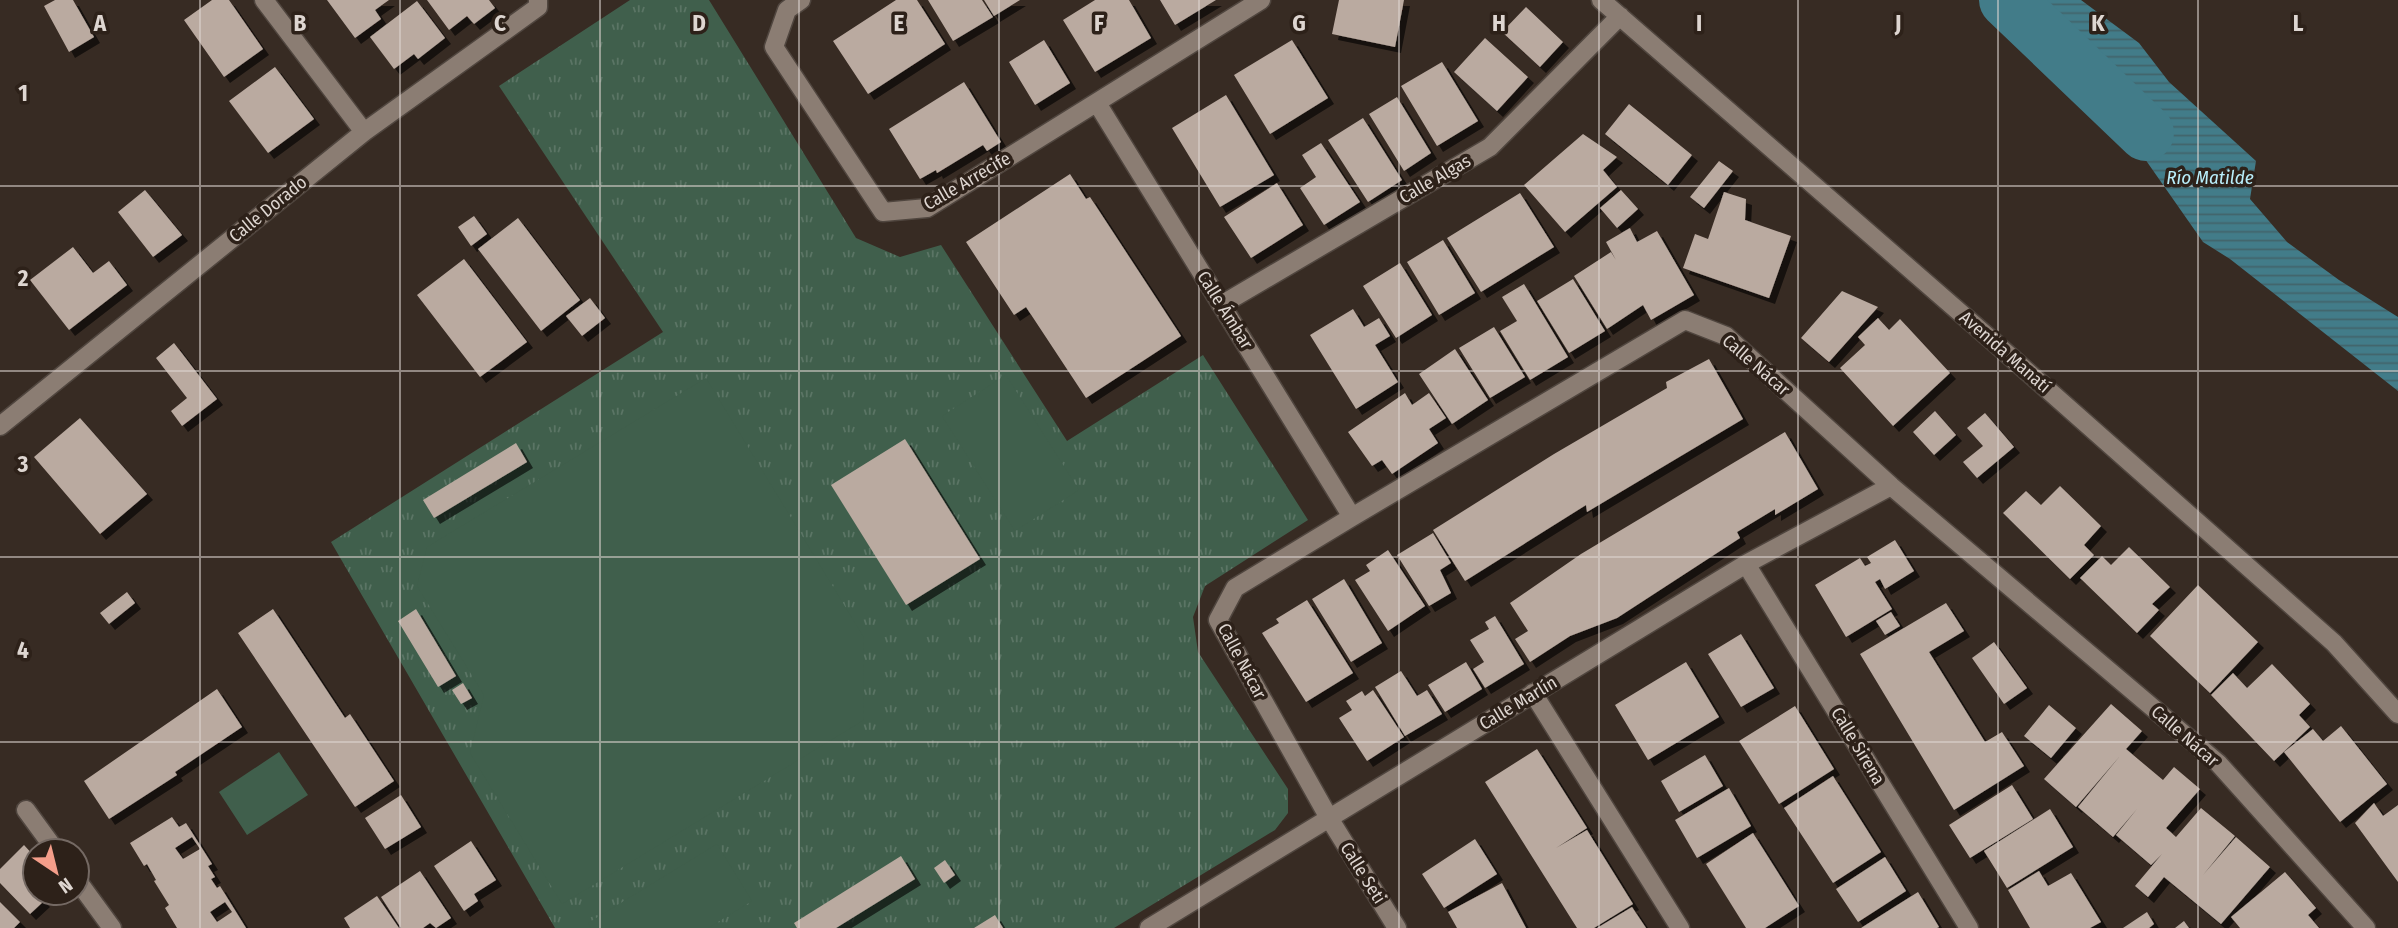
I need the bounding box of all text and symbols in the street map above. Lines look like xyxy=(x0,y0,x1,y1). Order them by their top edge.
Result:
text: A xyxy=(93,9,107,37)
text: B xyxy=(294,9,307,37)
text: C xyxy=(494,9,506,37)
text: D xyxy=(692,9,706,37)
text: E xyxy=(894,9,905,37)
text: F xyxy=(1094,9,1104,37)
text: G xyxy=(1292,9,1306,37)
text: H xyxy=(1492,9,1506,37)
text: I xyxy=(1696,9,1702,37)
text: J xyxy=(1894,9,1901,37)
text: K xyxy=(2091,9,2105,37)
text: L xyxy=(2293,9,2304,37)
text: 1 xyxy=(18,79,28,107)
street label: Calle Arrecife xyxy=(919,147,1015,215)
street label: Calle Algas xyxy=(1395,150,1475,208)
water label: Río Matilde xyxy=(2166,166,2254,189)
street label: Calle Dorado xyxy=(225,171,311,247)
text: 2 xyxy=(17,264,29,292)
street label: Calle Ámbar xyxy=(1192,266,1259,354)
street label: Avenida Manatí xyxy=(1955,307,2055,398)
street label: Calle Nácar xyxy=(1718,330,1795,401)
text: 3 xyxy=(17,450,29,478)
street label: Calle Nácar xyxy=(1213,619,1271,703)
text: 4 xyxy=(17,636,29,664)
street label: Calle Marlín xyxy=(1475,671,1561,735)
street label: Calle Nácar xyxy=(2147,701,2224,772)
street label: Calle Sirena xyxy=(1826,703,1890,789)
north arrow xyxy=(21,837,91,907)
street label: Calle Seti xyxy=(1336,838,1390,908)
text: N xyxy=(54,873,77,898)

